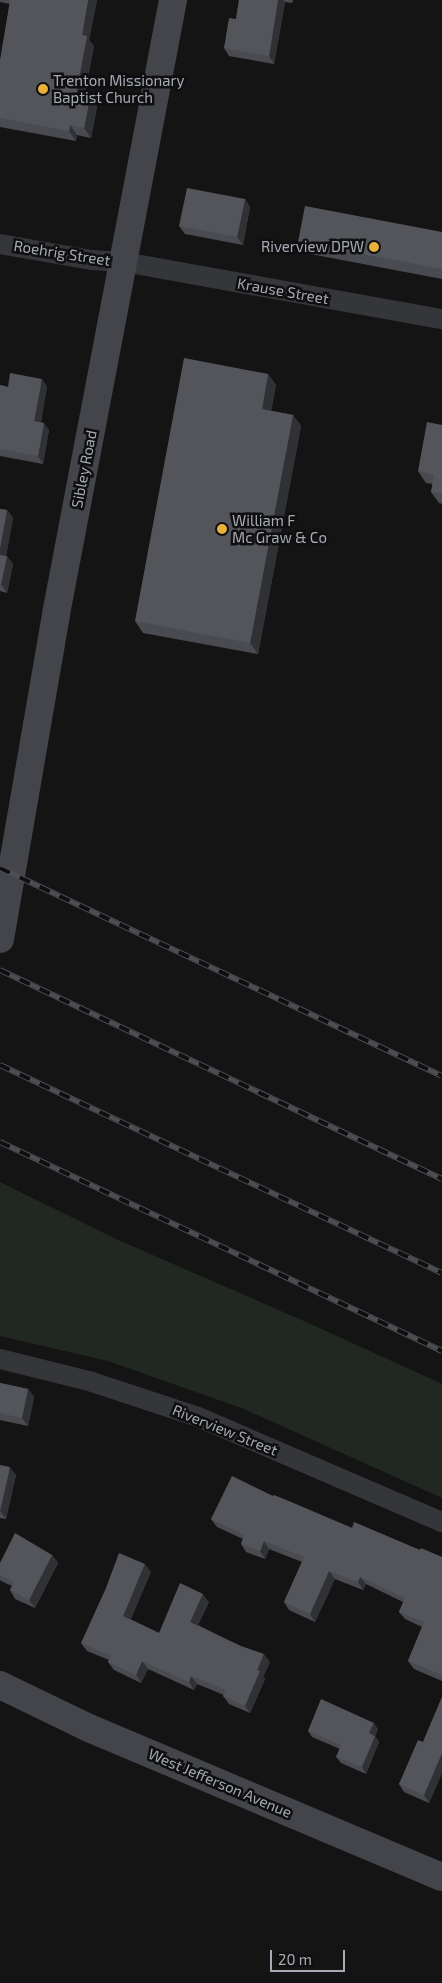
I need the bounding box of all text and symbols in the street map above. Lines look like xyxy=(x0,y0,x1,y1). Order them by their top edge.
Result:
place label: Trenton Missionary Baptist Church xyxy=(53,71,184,106)
marker: Trenton Missionary Baptist Church xyxy=(37,83,49,95)
street label: Roehrig Street xyxy=(12,236,112,270)
place label: Riverview DPW xyxy=(261,238,364,256)
marker: Riverview DPW xyxy=(368,241,380,253)
street label: Krause Street xyxy=(236,274,330,308)
street label: Sibley Road xyxy=(68,429,100,509)
place label: William F Mc Graw & Co xyxy=(232,511,327,546)
marker: William F Mc Graw & Co xyxy=(216,523,228,535)
street label: Riverview Street xyxy=(170,1401,280,1459)
street label: West Jefferson Avenue xyxy=(145,1744,295,1822)
scale bar xyxy=(272,1940,347,1972)
text: 20 m xyxy=(278,1950,312,1968)

